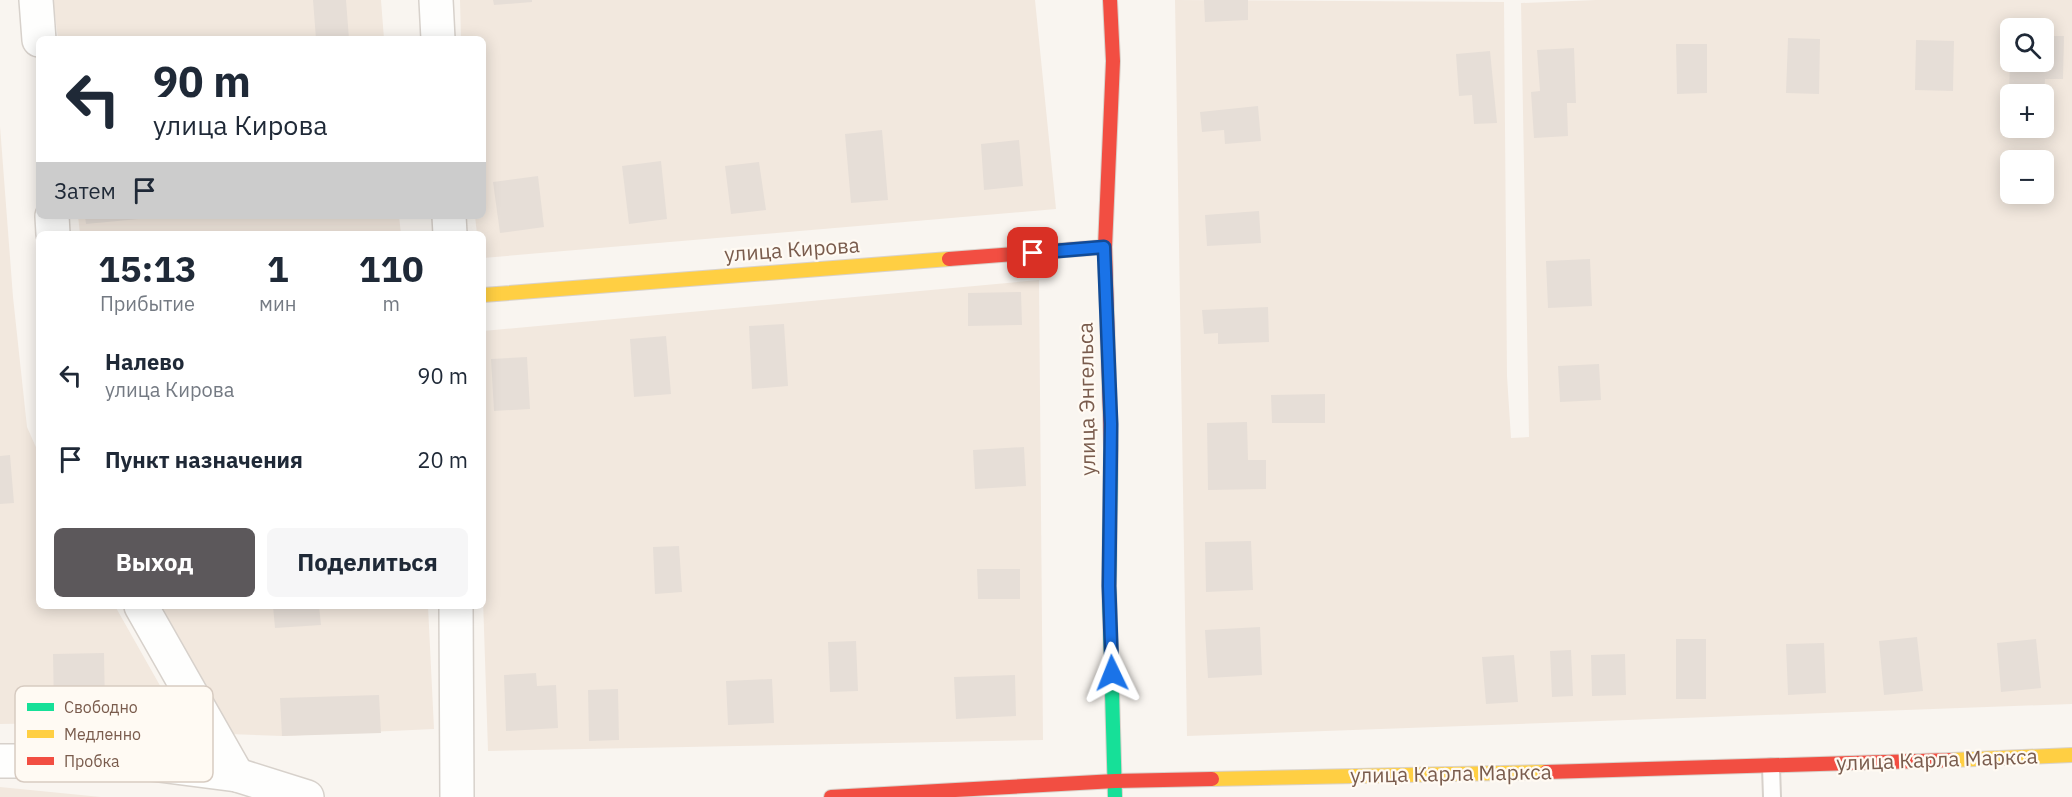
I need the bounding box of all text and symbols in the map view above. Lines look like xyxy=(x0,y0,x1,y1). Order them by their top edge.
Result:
map controls xyxy=(2000,18,2054,204)
button: search xyxy=(2000,18,2054,72)
text: 90 m xyxy=(153,54,251,109)
icon: left xyxy=(54,60,132,138)
button: + xyxy=(2000,84,2054,138)
text: улица Кирова xyxy=(153,107,328,142)
button: − xyxy=(2000,150,2054,204)
icon: arrive xyxy=(128,174,161,207)
text: Затем xyxy=(54,176,116,205)
pin xyxy=(1007,227,1058,278)
street label: улица Кирова xyxy=(723,230,861,268)
icon: arrive xyxy=(1016,236,1049,269)
text: 15:13 xyxy=(98,245,197,292)
text: 1 xyxy=(267,245,289,292)
text: 110 xyxy=(359,245,424,292)
text: Прибытие xyxy=(100,290,195,317)
text: мин xyxy=(259,290,296,317)
text: m xyxy=(382,290,400,317)
street label: улица Энгельса xyxy=(1071,322,1101,476)
text: Налево xyxy=(105,347,184,376)
icon: left xyxy=(54,359,87,392)
text: 90 m xyxy=(417,361,468,390)
text: улица Кирова xyxy=(105,376,234,403)
icon: arrive xyxy=(54,443,87,476)
text: Пункт назначения xyxy=(105,445,303,474)
text: 20 m xyxy=(417,445,468,474)
button: Выход xyxy=(54,528,255,597)
button: Поделиться xyxy=(267,528,468,597)
position arrow xyxy=(1080,641,1144,705)
legend xyxy=(15,686,213,782)
text: Свободно xyxy=(64,697,138,717)
text: Медленно xyxy=(64,724,141,744)
street label: улица Карла Маркса xyxy=(1836,741,2038,777)
text: Пробка xyxy=(64,751,120,771)
street label: улица Карла Маркса xyxy=(1350,757,1552,789)

